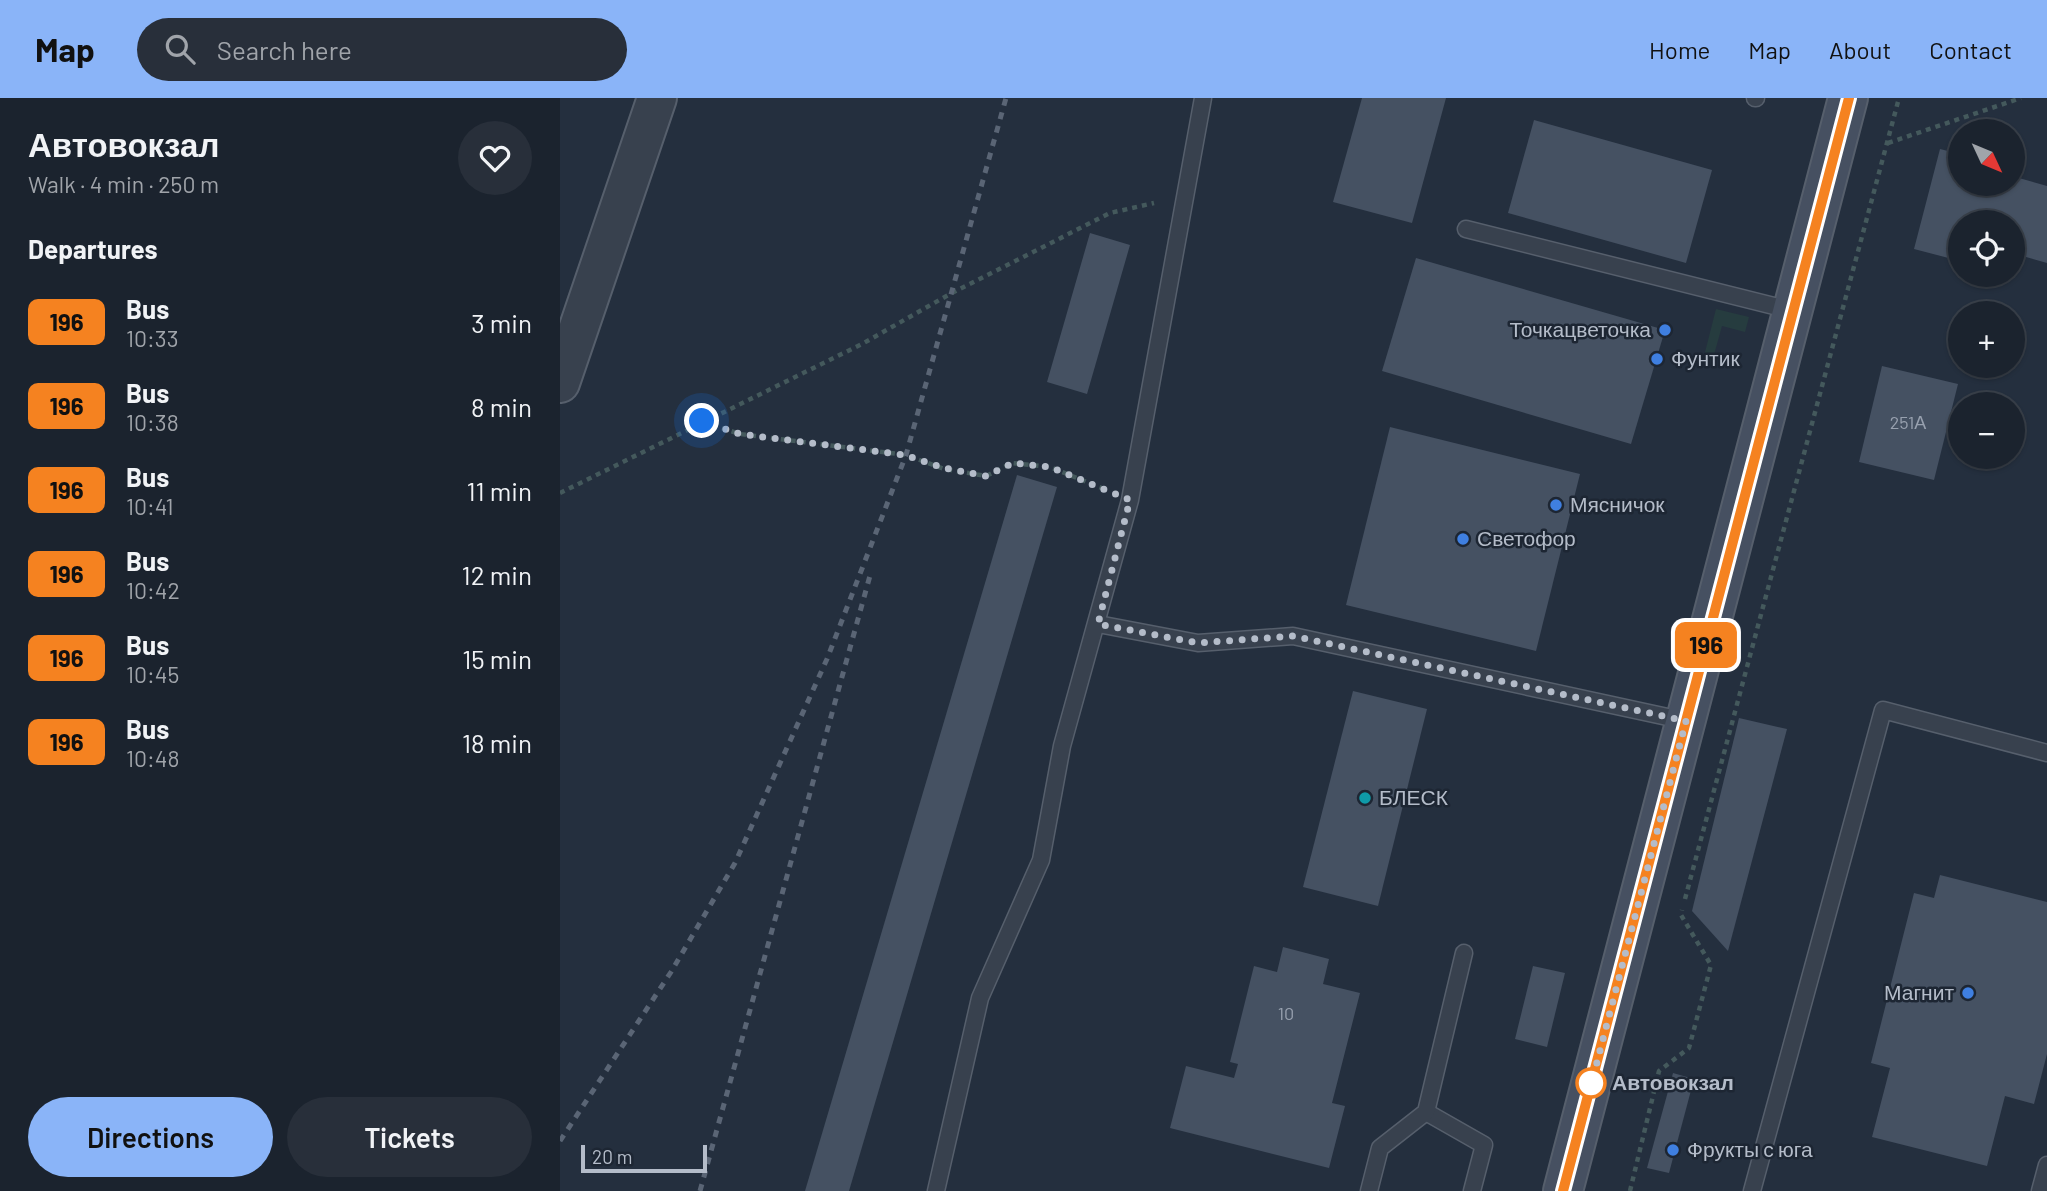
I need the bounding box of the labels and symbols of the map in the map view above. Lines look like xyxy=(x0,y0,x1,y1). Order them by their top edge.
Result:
north arrow xyxy=(1948,119,2025,196)
place label: Точкацветочка xyxy=(1510,316,1651,341)
marker: Точкацветочка xyxy=(1657,322,1673,338)
place label: Фунтик xyxy=(1671,345,1740,370)
marker: Фунтик xyxy=(1649,351,1665,367)
your location xyxy=(684,403,719,438)
house number: 251А xyxy=(1890,411,1926,433)
place label: Мясничок xyxy=(1570,491,1665,516)
marker: Мясничок xyxy=(1548,497,1564,513)
place label: Светофор xyxy=(1477,525,1576,550)
marker: Светофор xyxy=(1455,531,1471,547)
line badge: 196 xyxy=(1666,622,1746,668)
place label: БЛЕСК xyxy=(1379,784,1449,809)
marker: БЛЕСК xyxy=(1357,790,1373,806)
place label: Магнит xyxy=(1884,979,1954,1004)
marker: Магнит xyxy=(1960,985,1976,1001)
house number: 10 xyxy=(1278,1002,1294,1024)
marker: Автовокзал xyxy=(1576,1068,1606,1098)
place label: Автовокзал xyxy=(1612,1069,1734,1094)
place label: Фрукты с юга xyxy=(1687,1136,1813,1161)
scale bar xyxy=(581,1142,707,1174)
marker: Фрукты с юга xyxy=(1665,1142,1681,1158)

